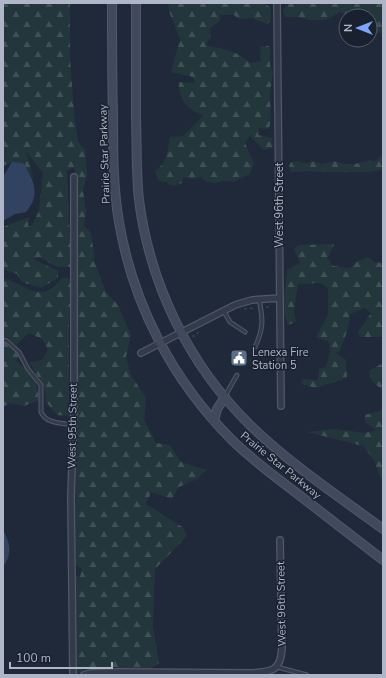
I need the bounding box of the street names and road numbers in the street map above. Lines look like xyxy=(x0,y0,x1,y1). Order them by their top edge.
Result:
street label: Prairie Star Parkway xyxy=(95,103,114,204)
street label: West 96th Street xyxy=(272,162,287,248)
street label: West 95th Street xyxy=(64,383,81,469)
street label: Prairie Star Parkway xyxy=(237,428,324,503)
street label: West 96th Street xyxy=(273,561,290,647)

